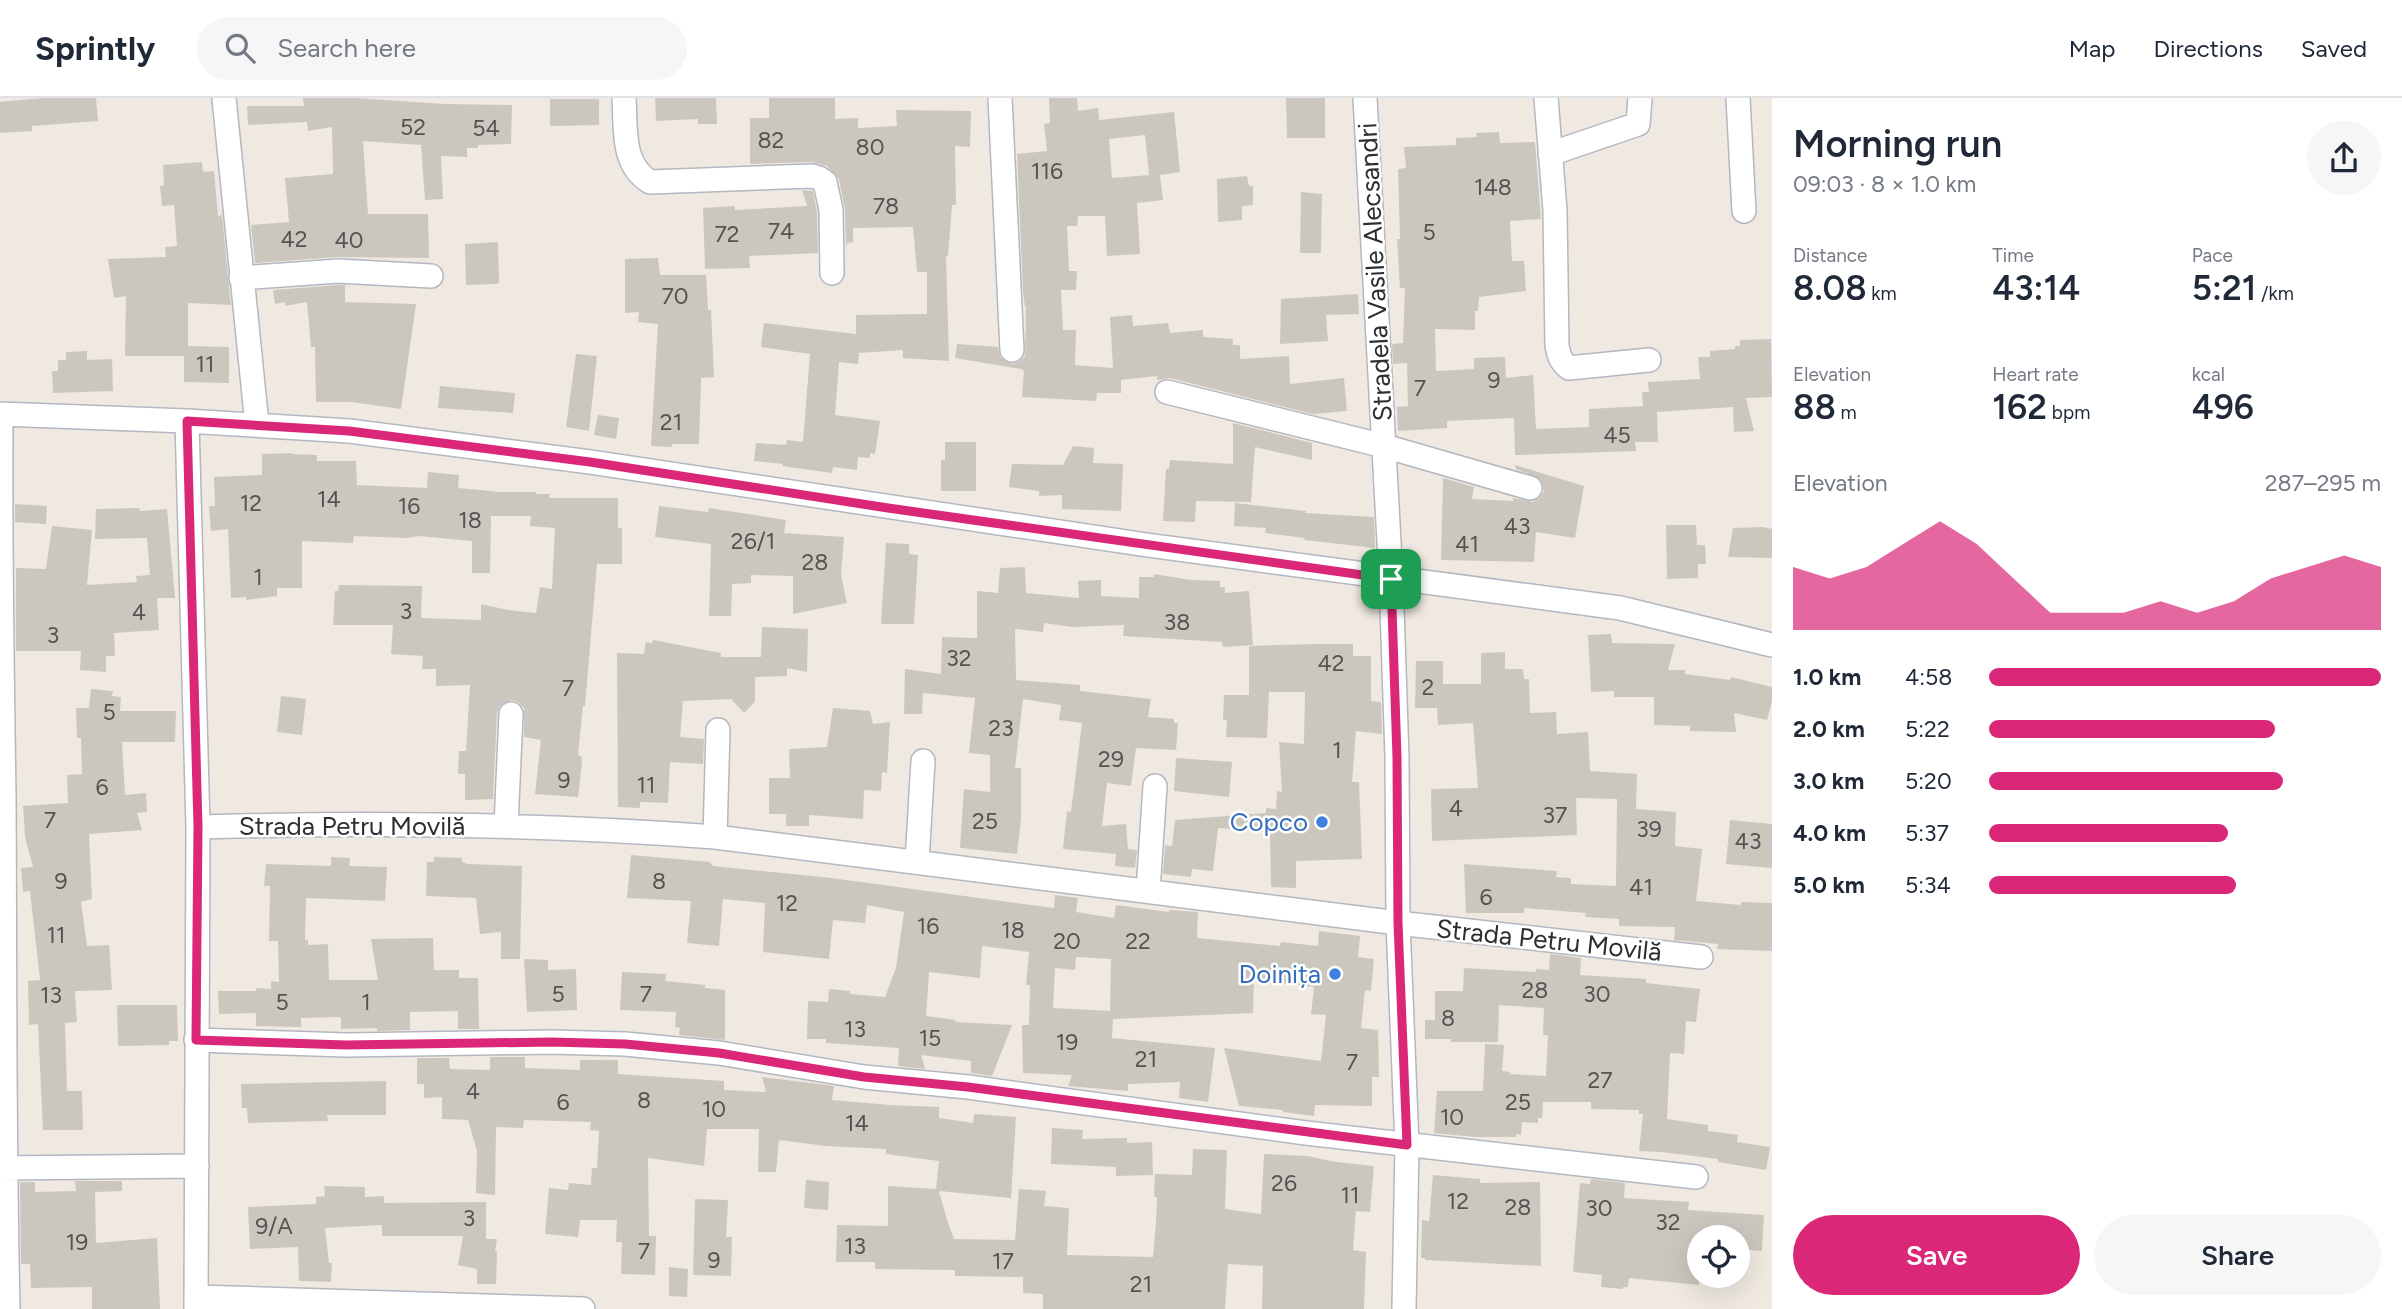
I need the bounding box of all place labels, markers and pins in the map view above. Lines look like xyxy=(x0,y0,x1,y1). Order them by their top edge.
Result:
pin xyxy=(1361,549,1421,609)
place label: Copco xyxy=(1230,806,1308,838)
marker: Copco xyxy=(1314,814,1330,830)
place label: Doinița xyxy=(1238,958,1321,990)
marker: Doinița xyxy=(1327,966,1343,982)

